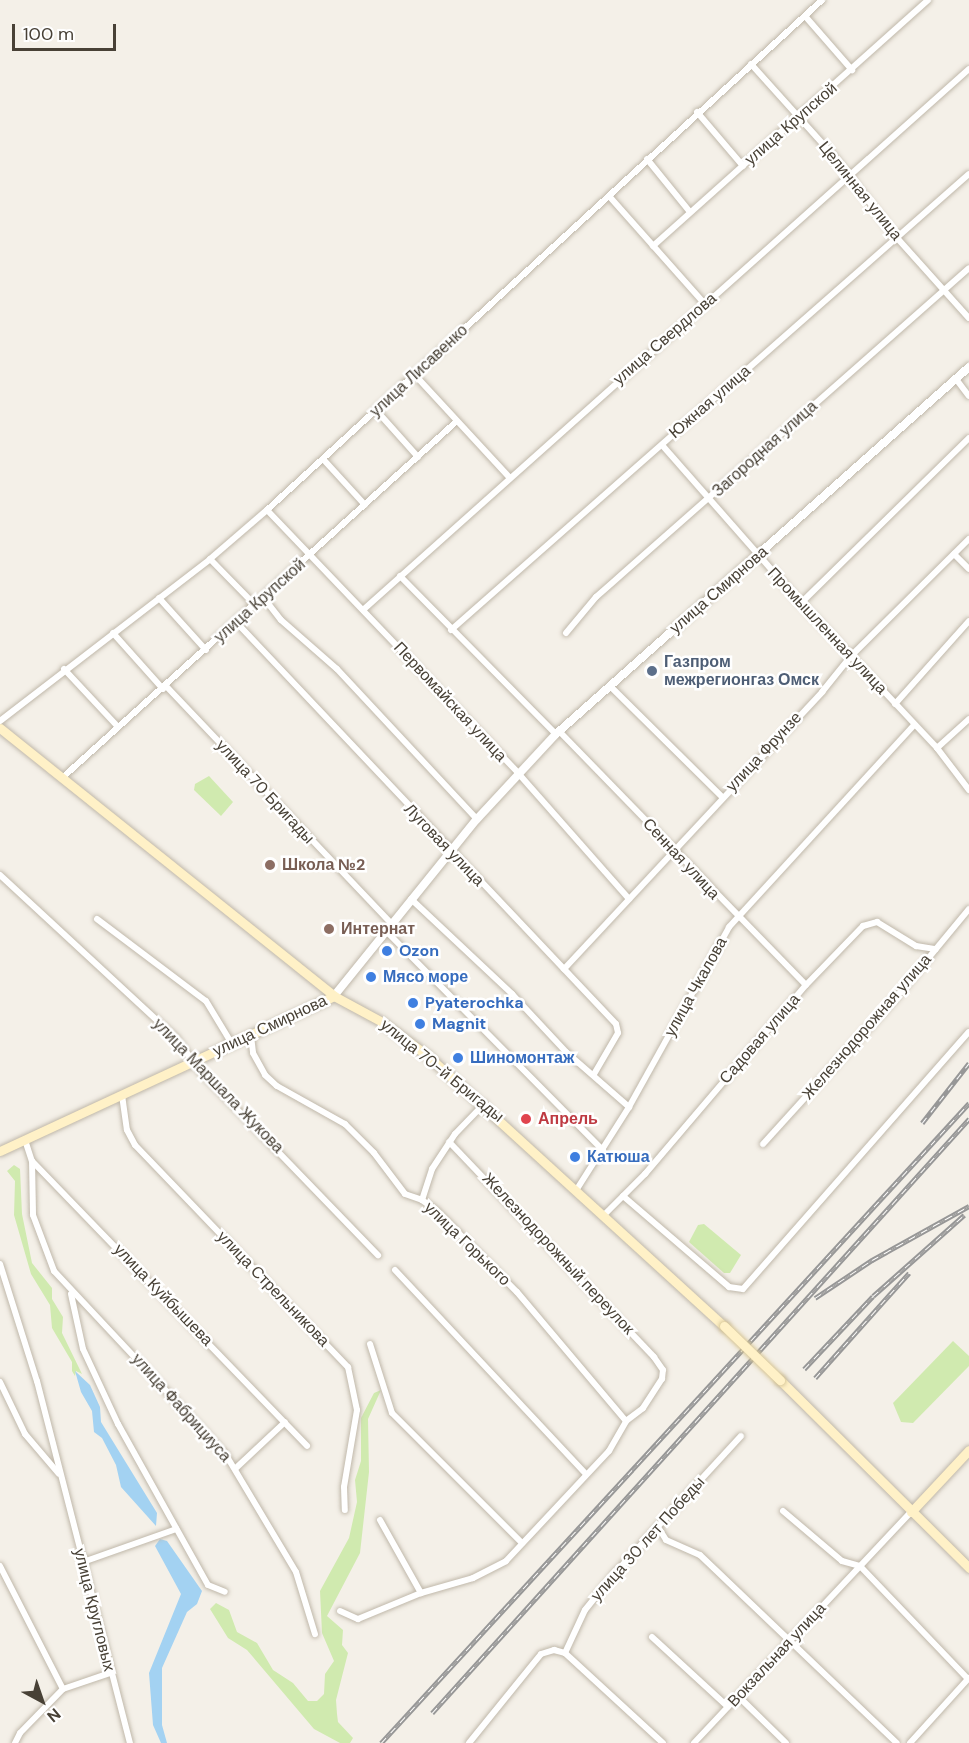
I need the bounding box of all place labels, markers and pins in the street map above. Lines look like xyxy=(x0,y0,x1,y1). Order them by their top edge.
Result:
place label: Газпром межрегионгаз Омск xyxy=(664,652,819,690)
marker: Газпром межрегионгаз Омск xyxy=(645,664,659,678)
place label: Школа №2 xyxy=(282,855,365,875)
marker: Школа №2 xyxy=(263,858,277,872)
place label: Интернат xyxy=(341,919,415,939)
marker: Интернат xyxy=(322,922,336,936)
place label: Ozon xyxy=(399,941,439,961)
marker: Ozon xyxy=(380,944,394,958)
place label: Мясо море xyxy=(383,967,468,987)
marker: Мясо море xyxy=(364,970,378,984)
place label: Pyaterochka xyxy=(425,993,524,1013)
marker: Pyaterochka xyxy=(406,996,420,1010)
place label: Magnit xyxy=(432,1014,486,1034)
marker: Magnit xyxy=(413,1017,427,1031)
place label: Шиномонтаж xyxy=(470,1048,574,1068)
marker: Шиномонтаж xyxy=(451,1051,465,1065)
place label: Апрель xyxy=(538,1109,598,1129)
marker: Апрель xyxy=(519,1112,533,1126)
place label: Катюша xyxy=(587,1147,650,1167)
marker: Катюша xyxy=(568,1150,582,1164)

